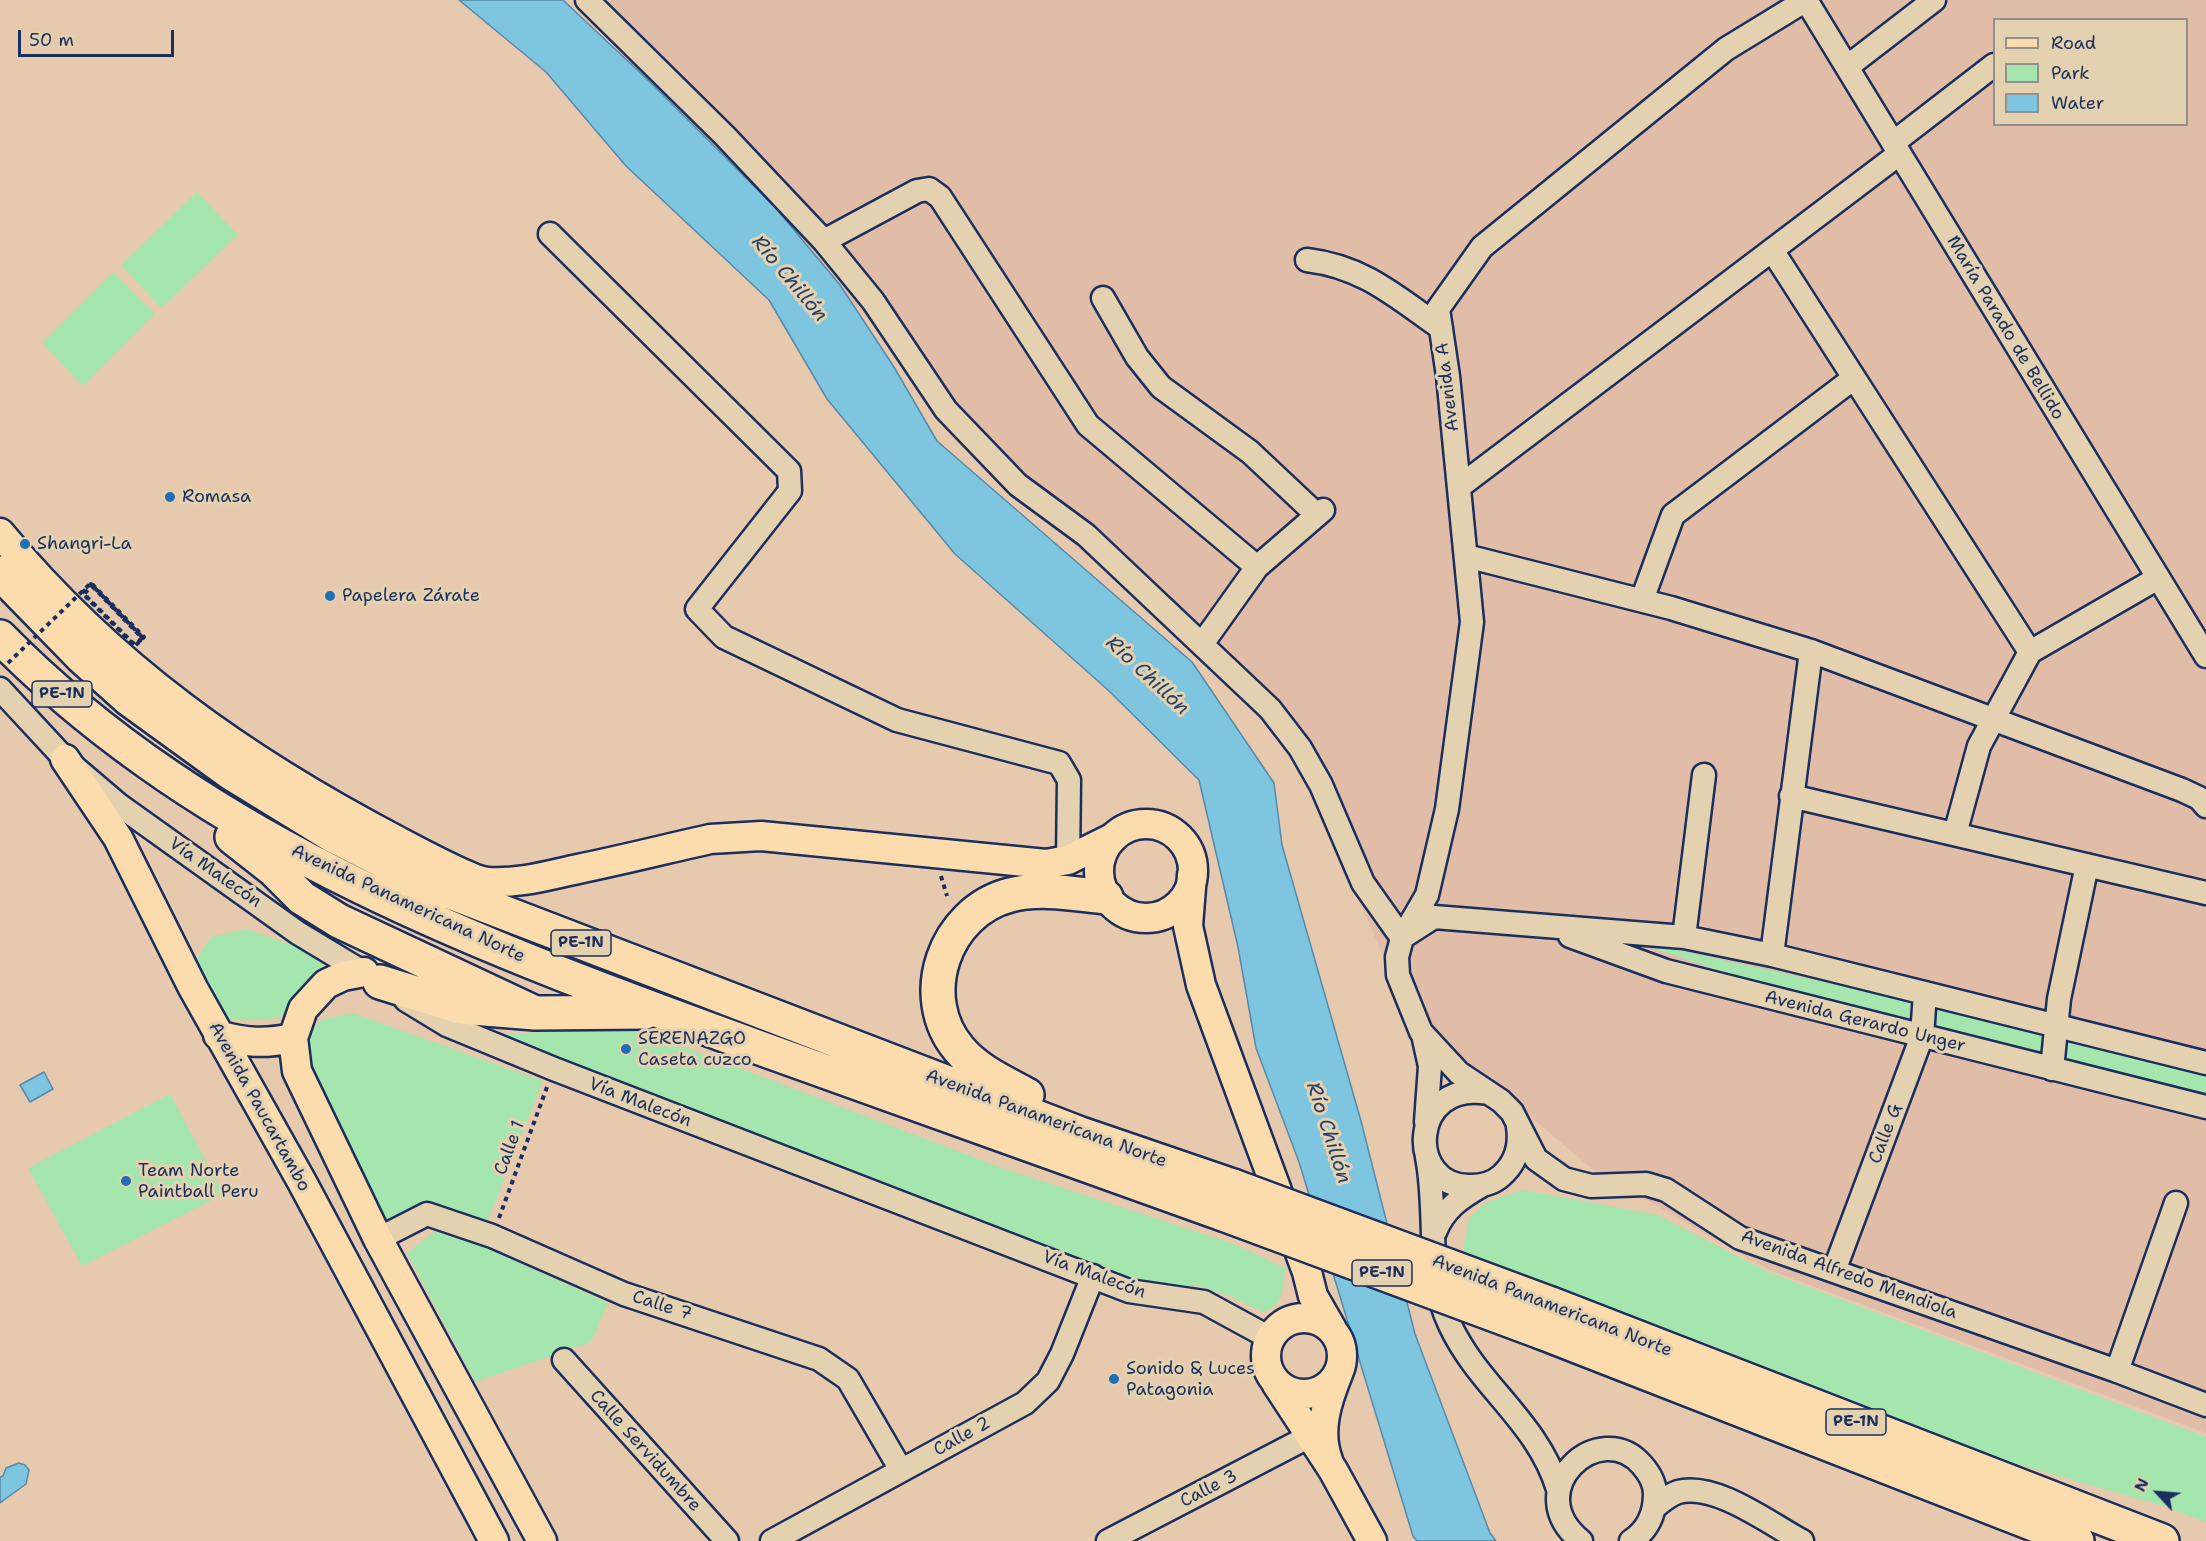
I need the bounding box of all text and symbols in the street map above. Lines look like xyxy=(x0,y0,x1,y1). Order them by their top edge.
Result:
scale bar xyxy=(21,18,177,56)
legend xyxy=(1993,18,2188,126)
text: 50 m xyxy=(29,28,74,52)
text: Road xyxy=(2051,31,2096,55)
text: Park xyxy=(2051,61,2090,85)
text: Water xyxy=(2051,91,2104,115)
water label: Río Chillón xyxy=(746,231,832,327)
street label: María Parado de Bellido xyxy=(1941,232,2069,424)
street label: Avenida A xyxy=(1432,341,1464,433)
place label: Romasa xyxy=(182,486,251,508)
marker: Romasa xyxy=(163,490,177,504)
place label: Shangri-La xyxy=(37,533,132,555)
marker: Shangri-La xyxy=(18,537,32,551)
place label: Papelera Zárate xyxy=(342,585,480,607)
marker: Papelera Zárate xyxy=(323,589,337,603)
water label: Río Chillón xyxy=(1100,631,1194,721)
road number: PE-1N xyxy=(32,681,92,707)
street label: Vía Malecón xyxy=(164,833,266,913)
street label: Avenida Panamericana Norte xyxy=(288,840,528,968)
road number: PE-1N xyxy=(551,930,611,956)
street label: Avenida Gerardo Unger xyxy=(1762,987,1968,1057)
street label: Avenida Paucartambo xyxy=(203,1018,315,1196)
place label: SERENAZGO Caseta cuzco xyxy=(638,1028,752,1070)
marker: SERENAZGO Caseta cuzco xyxy=(619,1042,633,1056)
street label: Avenida Panamericana Norte xyxy=(922,1065,1170,1173)
street label: Vía Malecón xyxy=(586,1074,694,1132)
water label: Río Chillón xyxy=(1300,1079,1356,1187)
street label: Calle G xyxy=(1865,1101,1907,1167)
street label: Calle 1 xyxy=(490,1118,530,1178)
place label: Team Norte Paintball Peru xyxy=(138,1160,259,1202)
marker: Team Norte Paintball Peru xyxy=(119,1174,133,1188)
street label: Avenida Alfredo Mendiola xyxy=(1738,1226,1960,1324)
street label: Vía Malecón xyxy=(1039,1246,1149,1304)
street label: Avenida Panamericana Norte xyxy=(1429,1250,1675,1362)
road number: PE-1N xyxy=(1352,1260,1412,1286)
street label: Calle 7 xyxy=(629,1286,695,1326)
place label: Sonido & Luces Patagonia xyxy=(1126,1358,1255,1400)
marker: Sonido & Luces Patagonia xyxy=(1107,1372,1121,1386)
street label: Calle Servidumbre xyxy=(585,1386,705,1516)
road number: PE-1N xyxy=(1826,1409,1886,1435)
street label: Calle 2 xyxy=(930,1413,994,1461)
north arrow xyxy=(2128,1463,2188,1523)
street label: Calle 3 xyxy=(1177,1465,1241,1513)
text: N xyxy=(2129,1475,2154,1495)

